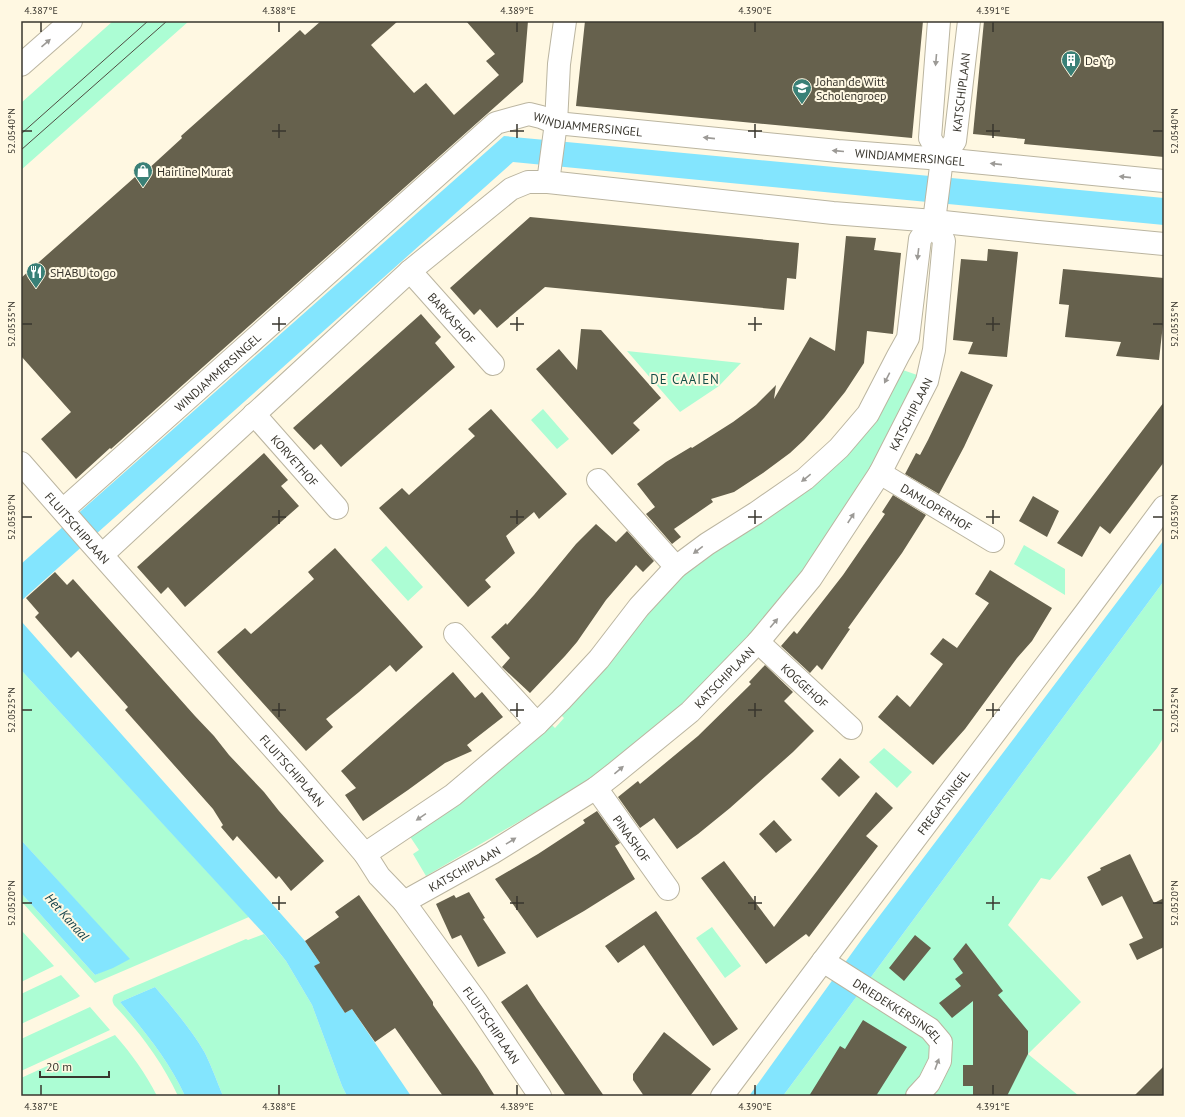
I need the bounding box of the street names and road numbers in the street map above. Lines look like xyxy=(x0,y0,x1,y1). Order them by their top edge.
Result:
street label: KATSCHIPLAAN xyxy=(949,52,973,133)
street label: WINDJAMMERSINGEL xyxy=(532,108,643,139)
street label: WINDJAMMERSINGEL xyxy=(854,145,966,169)
street label: BARKASHOF xyxy=(425,289,479,347)
street label: WINDJAMMERSINGEL xyxy=(171,330,264,414)
street label: KATSCHIPLAAN xyxy=(885,375,935,453)
street label: KORVETHOF xyxy=(268,432,322,489)
street label: DAMLOPERHOF xyxy=(898,480,975,534)
street label: FLUITSCHIPLAAN xyxy=(42,489,113,567)
street label: KATSCHIPLAAN xyxy=(691,643,757,711)
street label: KOGGEHOF xyxy=(778,660,832,711)
street label: FLUITSCHIPLAAN xyxy=(257,731,328,809)
street label: FREGATSINGEL xyxy=(914,766,972,837)
street label: PINASHOF xyxy=(610,812,654,865)
street label: KATSCHIPLAAN xyxy=(426,842,503,894)
street label: DRIEDEKKERSINGEL xyxy=(850,975,946,1046)
street label: FLUITSCHIPLAAN xyxy=(460,983,523,1066)

